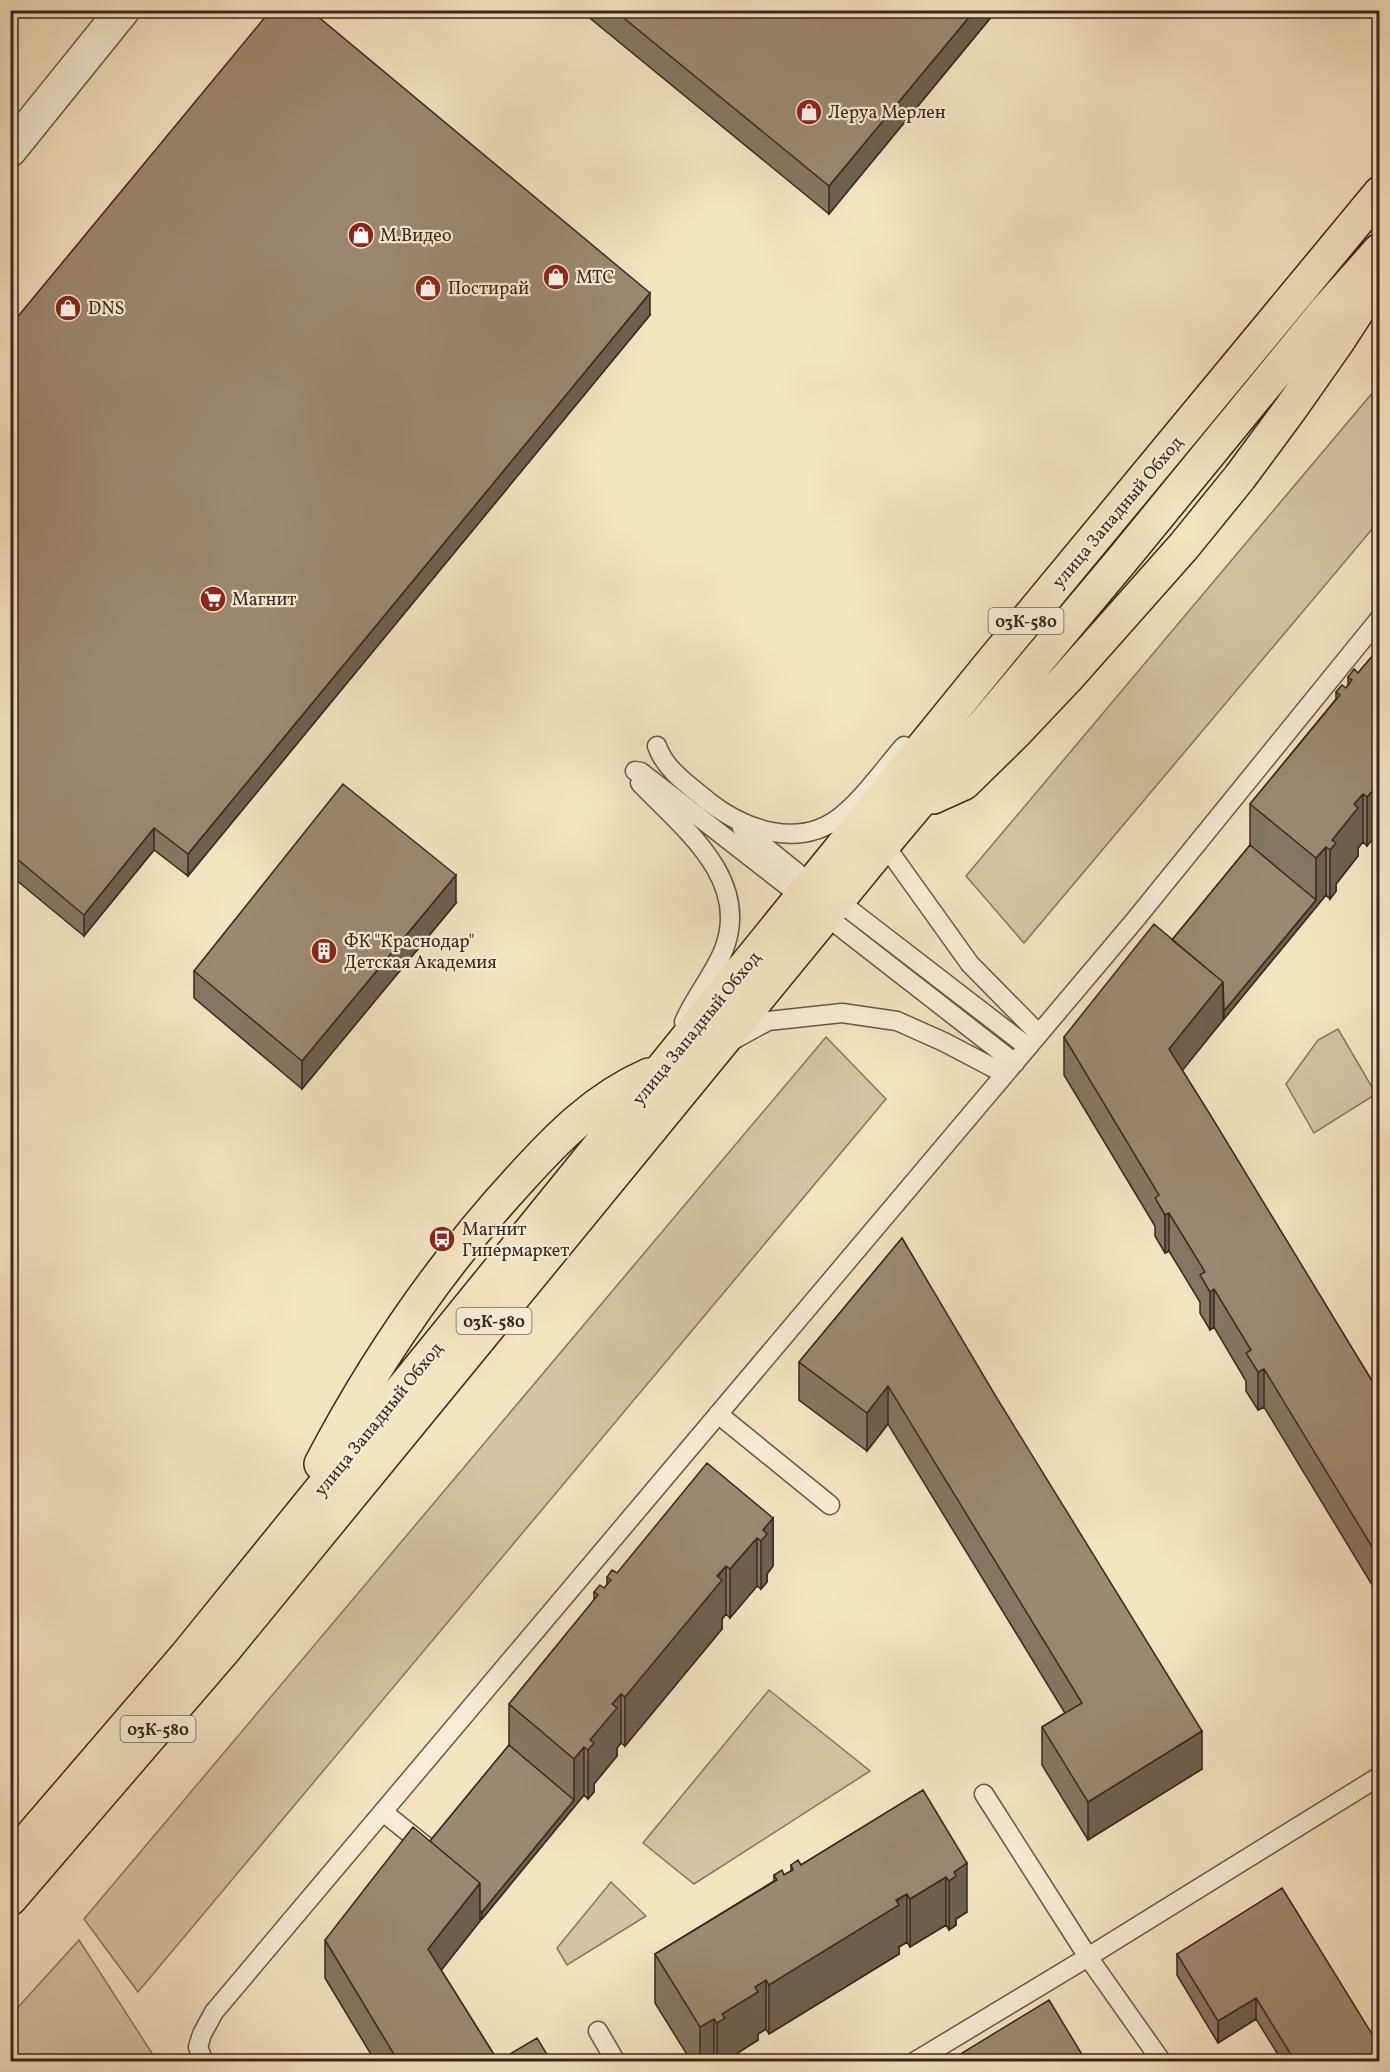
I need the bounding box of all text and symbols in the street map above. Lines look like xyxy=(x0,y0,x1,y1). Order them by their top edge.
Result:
shop icon: Леруа Мерлен xyxy=(794,97,824,127)
place label: Леруа Мерлен xyxy=(828,101,946,126)
shop icon: М.Видео xyxy=(346,220,376,250)
place label: М.Видео xyxy=(380,224,451,249)
shop icon: МТС xyxy=(541,262,571,292)
place label: МТС xyxy=(576,266,614,291)
shop icon: Постирай xyxy=(413,273,443,303)
place label: Постирай xyxy=(448,277,529,302)
shop icon: DNS xyxy=(53,293,83,323)
place label: DNS xyxy=(88,297,124,322)
street label: улица Западный Обход xyxy=(1047,431,1189,595)
supermarket icon: Магнит xyxy=(198,584,228,614)
place label: Магнит xyxy=(232,588,296,613)
road number: 03К-580 xyxy=(988,608,1064,634)
place label: ФК "Краснодар" Детская Академия xyxy=(344,930,497,976)
building icon: ФК "Краснодар" Детская Академия xyxy=(309,936,339,966)
street label: улица Западный Обход xyxy=(627,947,767,1111)
place label: Магнит Гипермаркет xyxy=(462,1218,569,1264)
bus stop icon: Магнит Гипермаркет xyxy=(427,1224,457,1254)
road number: 03К-580 xyxy=(456,1308,532,1334)
street label: улица Западный Обход xyxy=(309,1338,449,1502)
road number: 03К-580 xyxy=(120,1716,195,1742)

